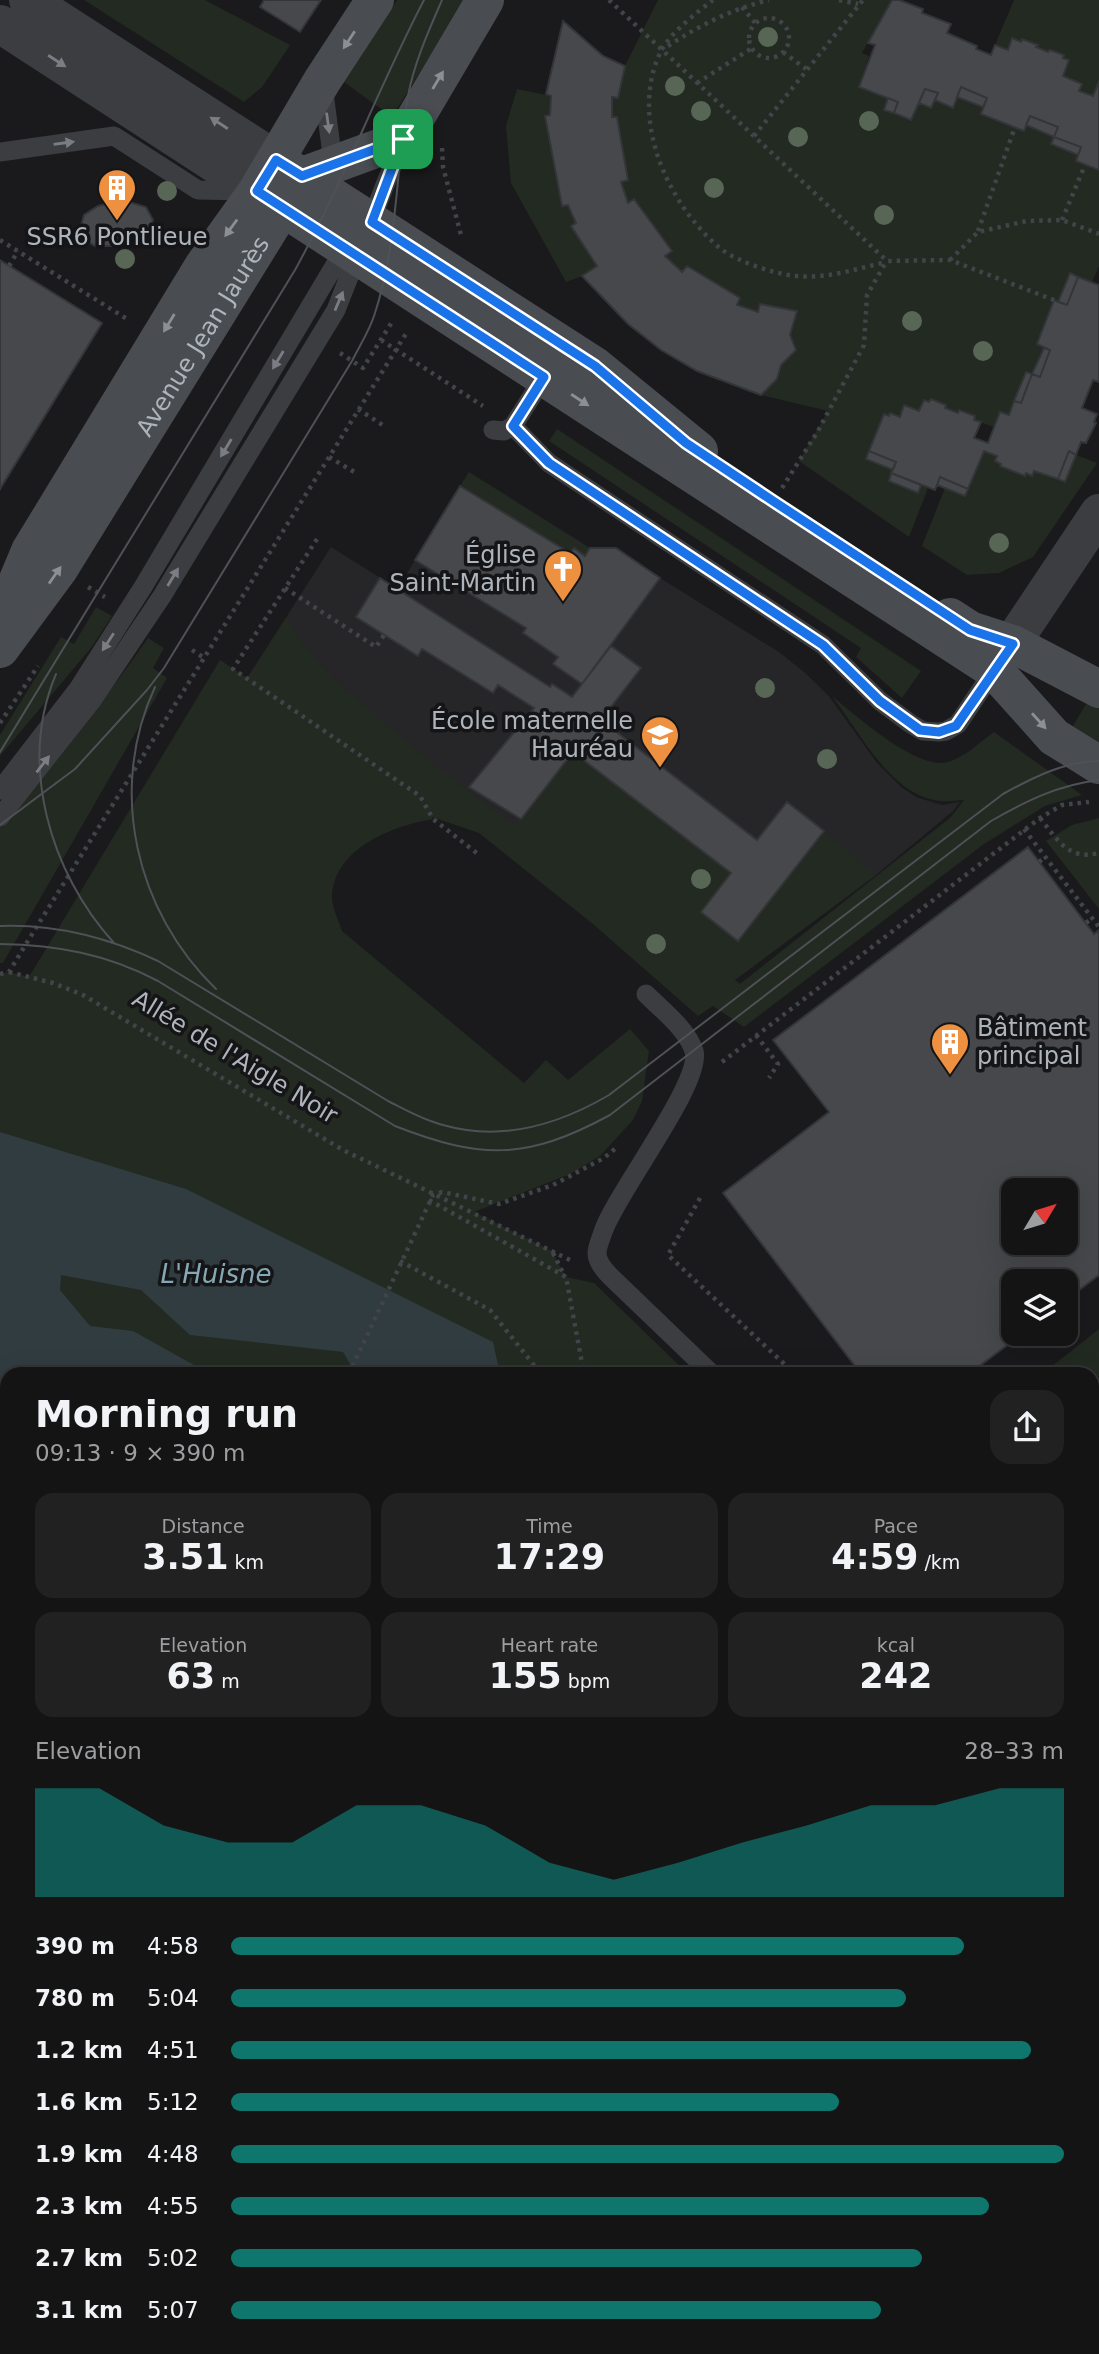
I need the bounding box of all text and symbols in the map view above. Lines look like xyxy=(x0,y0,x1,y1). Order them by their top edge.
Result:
one-way arrow xyxy=(342,31,355,50)
one-way arrow xyxy=(48,54,66,68)
one-way arrow xyxy=(431,71,444,90)
pin xyxy=(373,109,433,169)
one-way arrow xyxy=(323,112,334,134)
one-way arrow xyxy=(210,116,228,130)
icon: arrive xyxy=(384,120,422,158)
one-way arrow xyxy=(53,137,75,148)
building icon: SSR6 Pontlieue xyxy=(96,167,138,222)
one-way arrow xyxy=(224,219,238,237)
place label: SSR6 Pontlieue xyxy=(26,223,208,251)
street label: Avenue Jean Jaurès xyxy=(131,231,275,441)
one-way arrow xyxy=(334,291,345,312)
one-way arrow xyxy=(162,314,175,333)
one-way arrow xyxy=(272,350,285,369)
one-way arrow xyxy=(571,393,589,407)
one-way arrow xyxy=(220,438,232,457)
place label: Église Saint-Martin xyxy=(390,540,536,597)
church icon: Église Saint-Martin xyxy=(542,548,584,603)
one-way arrow xyxy=(48,566,62,584)
one-way arrow xyxy=(167,568,180,587)
one-way arrow xyxy=(101,632,114,652)
place label: École maternelle Hauréau xyxy=(431,706,633,763)
one-way arrow xyxy=(1031,712,1046,729)
school or university icon: École maternelle Hauréau xyxy=(639,714,681,769)
one-way arrow xyxy=(36,755,51,773)
street label: Allée de l'Aigle Noir xyxy=(127,985,343,1129)
place label: Bâtiment principal xyxy=(977,1014,1087,1070)
building icon: Bâtiment principal xyxy=(929,1021,971,1076)
north arrow xyxy=(1001,1178,1078,1255)
map controls xyxy=(1001,1178,1078,1346)
water label: L'Huisne xyxy=(161,1259,271,1289)
button: layers xyxy=(1001,1269,1078,1346)
button: share xyxy=(990,1390,1064,1464)
text: Morning run xyxy=(35,1392,298,1436)
text: 09:13 · 9 × 390 m xyxy=(35,1440,245,1466)
text: Distance xyxy=(162,1515,245,1537)
text: Time xyxy=(526,1515,573,1537)
text: Pace xyxy=(874,1515,918,1537)
text: 3.51 xyxy=(142,1537,229,1577)
text: 17:29 xyxy=(494,1537,605,1577)
text: 4:59 xyxy=(831,1537,918,1577)
text: km xyxy=(229,1551,264,1573)
text: /km xyxy=(918,1551,960,1573)
text: Elevation xyxy=(159,1634,247,1656)
text: Heart rate xyxy=(501,1634,598,1656)
text: kcal xyxy=(877,1634,915,1656)
text: 63 xyxy=(167,1656,215,1696)
text: 155 xyxy=(489,1656,562,1696)
text: 242 xyxy=(859,1656,932,1696)
text: m xyxy=(215,1670,240,1692)
text: bpm xyxy=(562,1670,610,1692)
text: Elevation xyxy=(35,1738,142,1764)
text: 28–33 m xyxy=(964,1738,1064,1764)
text: 390 m xyxy=(35,1933,115,1959)
text: 4:58 xyxy=(147,1933,199,1959)
text: 780 m xyxy=(35,1985,115,2011)
text: 5:04 xyxy=(147,1985,199,2011)
text: 1.2 km xyxy=(35,2037,123,2063)
text: 4:51 xyxy=(147,2037,199,2063)
text: 1.6 km xyxy=(35,2089,123,2115)
text: 5:12 xyxy=(147,2089,199,2115)
text: 1.9 km xyxy=(35,2141,123,2167)
text: 4:48 xyxy=(147,2141,199,2167)
text: 2.3 km xyxy=(35,2193,123,2219)
text: 4:55 xyxy=(147,2193,199,2219)
text: 2.7 km xyxy=(35,2245,123,2271)
text: 5:02 xyxy=(147,2245,199,2271)
text: 3.1 km xyxy=(35,2297,123,2323)
text: 5:07 xyxy=(147,2297,199,2323)

